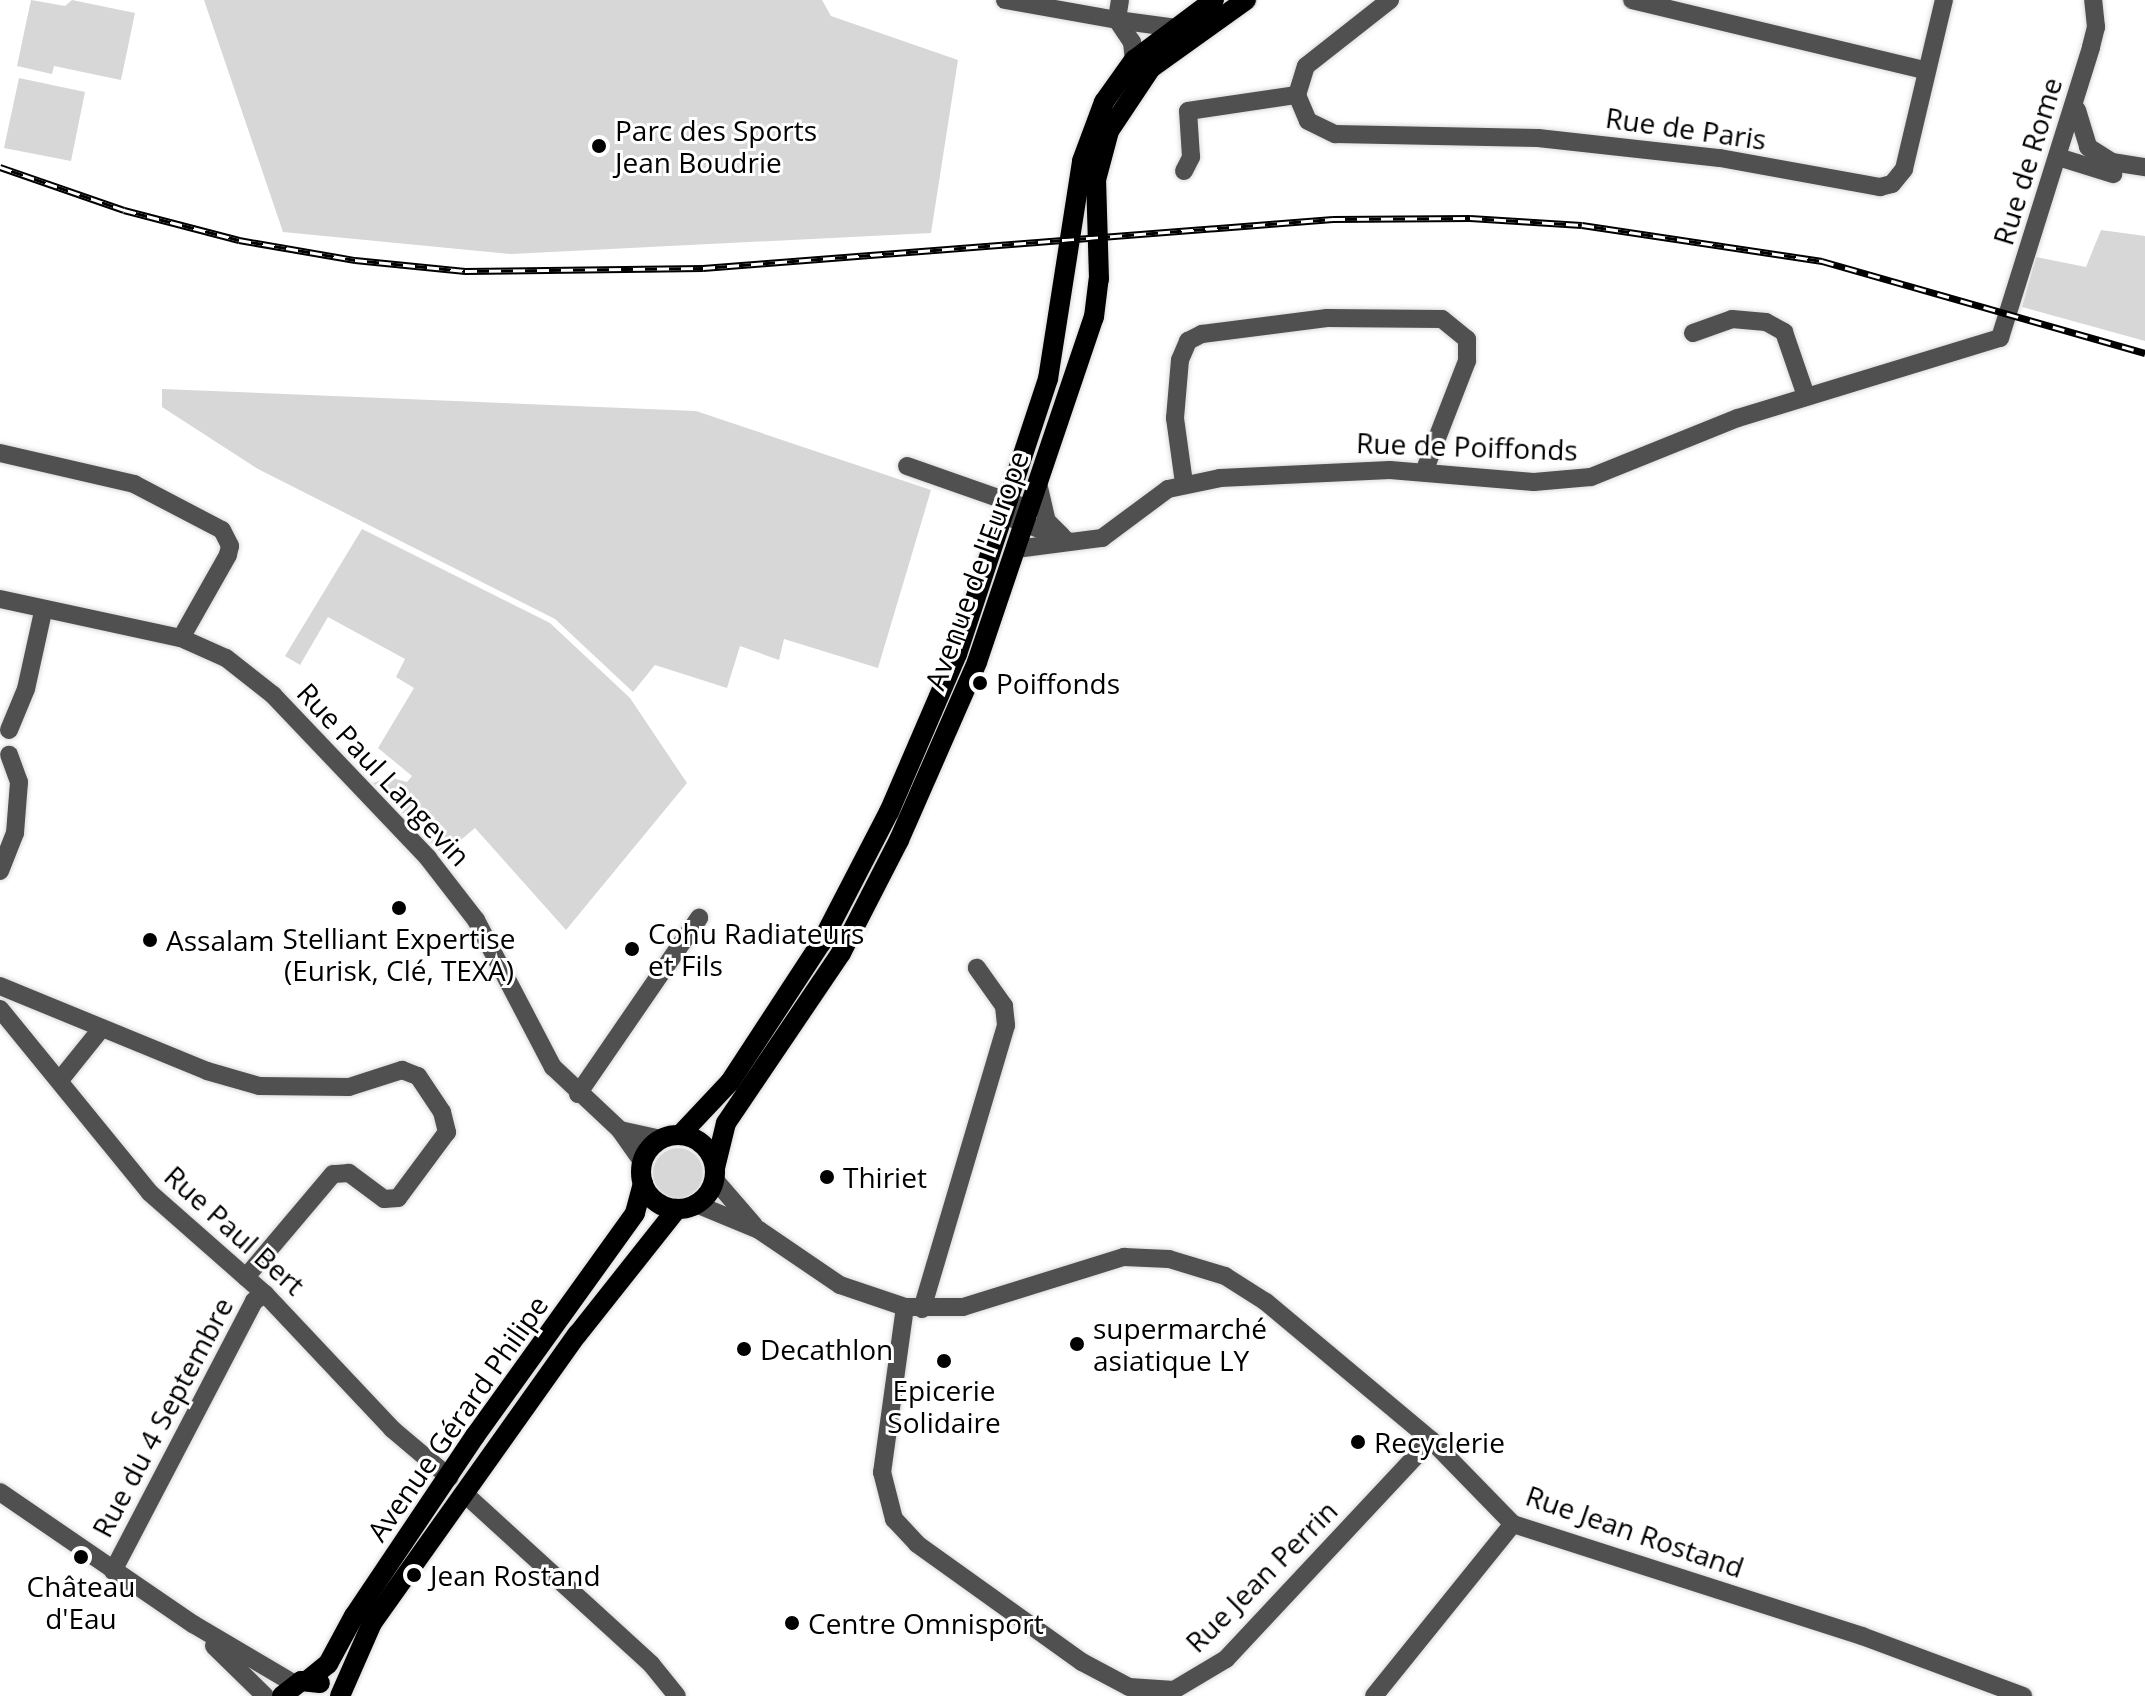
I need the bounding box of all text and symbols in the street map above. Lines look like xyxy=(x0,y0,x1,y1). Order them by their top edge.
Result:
street label: Rue de Rome xyxy=(1986,73,2068,249)
street label: Rue de Paris xyxy=(1604,100,1768,156)
place label: Parc des Sports Jean Boudrie xyxy=(615,113,817,179)
marker: Parc des Sports Jean Boudrie xyxy=(590,137,608,155)
street label: Rue de Poiffonds xyxy=(1356,425,1578,467)
street label: Avenue de l'Europe xyxy=(917,446,1035,694)
place label: Poiffonds xyxy=(996,666,1120,700)
marker: Poiffonds xyxy=(971,674,989,692)
street label: Rue Paul Langevin xyxy=(291,676,477,872)
marker: Stelliant Expertise (Eurisk, Clé, TEXA) xyxy=(390,899,408,917)
place label: Cohu Radiateurs et Fils xyxy=(648,916,864,982)
place label: Stelliant Expertise (Eurisk, Clé, TEXA) xyxy=(283,921,515,987)
place label: Assalam xyxy=(166,923,274,957)
marker: Assalam xyxy=(141,931,159,949)
marker: Cohu Radiateurs et Fils xyxy=(623,940,641,958)
street label: Rue Paul Bert xyxy=(158,1158,312,1302)
place label: Thiriet xyxy=(843,1160,927,1194)
marker: Thiriet xyxy=(818,1168,836,1186)
street label: Avenue Gérard Philipe xyxy=(360,1289,554,1547)
street label: Rue du 4 Septembre xyxy=(85,1291,239,1543)
place label: supermarché asiatique LY xyxy=(1093,1311,1267,1377)
place label: Decathlon xyxy=(760,1332,893,1366)
marker: supermarché asiatique LY xyxy=(1068,1335,1086,1353)
marker: Decathlon xyxy=(735,1340,753,1358)
marker: Epicerie Solidaire xyxy=(935,1352,953,1370)
place label: Epicerie Solidaire xyxy=(887,1373,1001,1439)
place label: Recyclerie xyxy=(1374,1425,1505,1459)
marker: Recyclerie xyxy=(1349,1433,1367,1451)
street label: Rue Jean Rostand xyxy=(1522,1478,1748,1584)
street label: Rue Jean Perrin xyxy=(1178,1493,1344,1659)
marker: Château d'Eau xyxy=(72,1548,90,1566)
place label: Jean Rostand xyxy=(430,1558,601,1592)
marker: Jean Rostand xyxy=(405,1566,423,1584)
place label: Château d'Eau xyxy=(27,1569,135,1635)
place label: Centre Omnisport xyxy=(808,1606,1044,1640)
marker: Centre Omnisport xyxy=(783,1614,801,1632)

